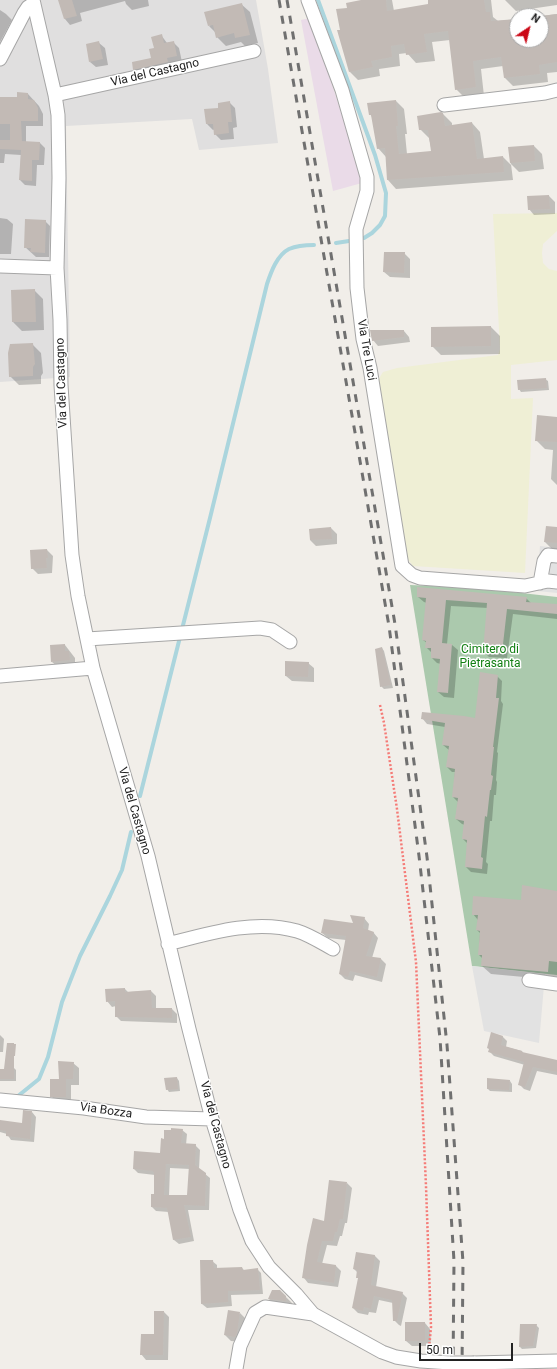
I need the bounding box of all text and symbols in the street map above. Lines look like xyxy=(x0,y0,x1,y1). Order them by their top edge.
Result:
north arrow xyxy=(509,8,549,48)
text: N xyxy=(529,11,542,26)
street label: Via del Castagno xyxy=(109,56,201,90)
street label: Via Tre Luci xyxy=(354,318,378,382)
street label: Via del Castagno xyxy=(53,338,71,428)
park label: Cimitero di Pietrasanta xyxy=(460,643,520,671)
street label: Via del Castagno xyxy=(115,766,153,856)
street label: Via del Castagno xyxy=(196,1080,234,1170)
street label: Via Bozza xyxy=(79,1100,133,1122)
scale bar xyxy=(421,1335,515,1361)
text: 50 m xyxy=(426,1343,453,1357)

